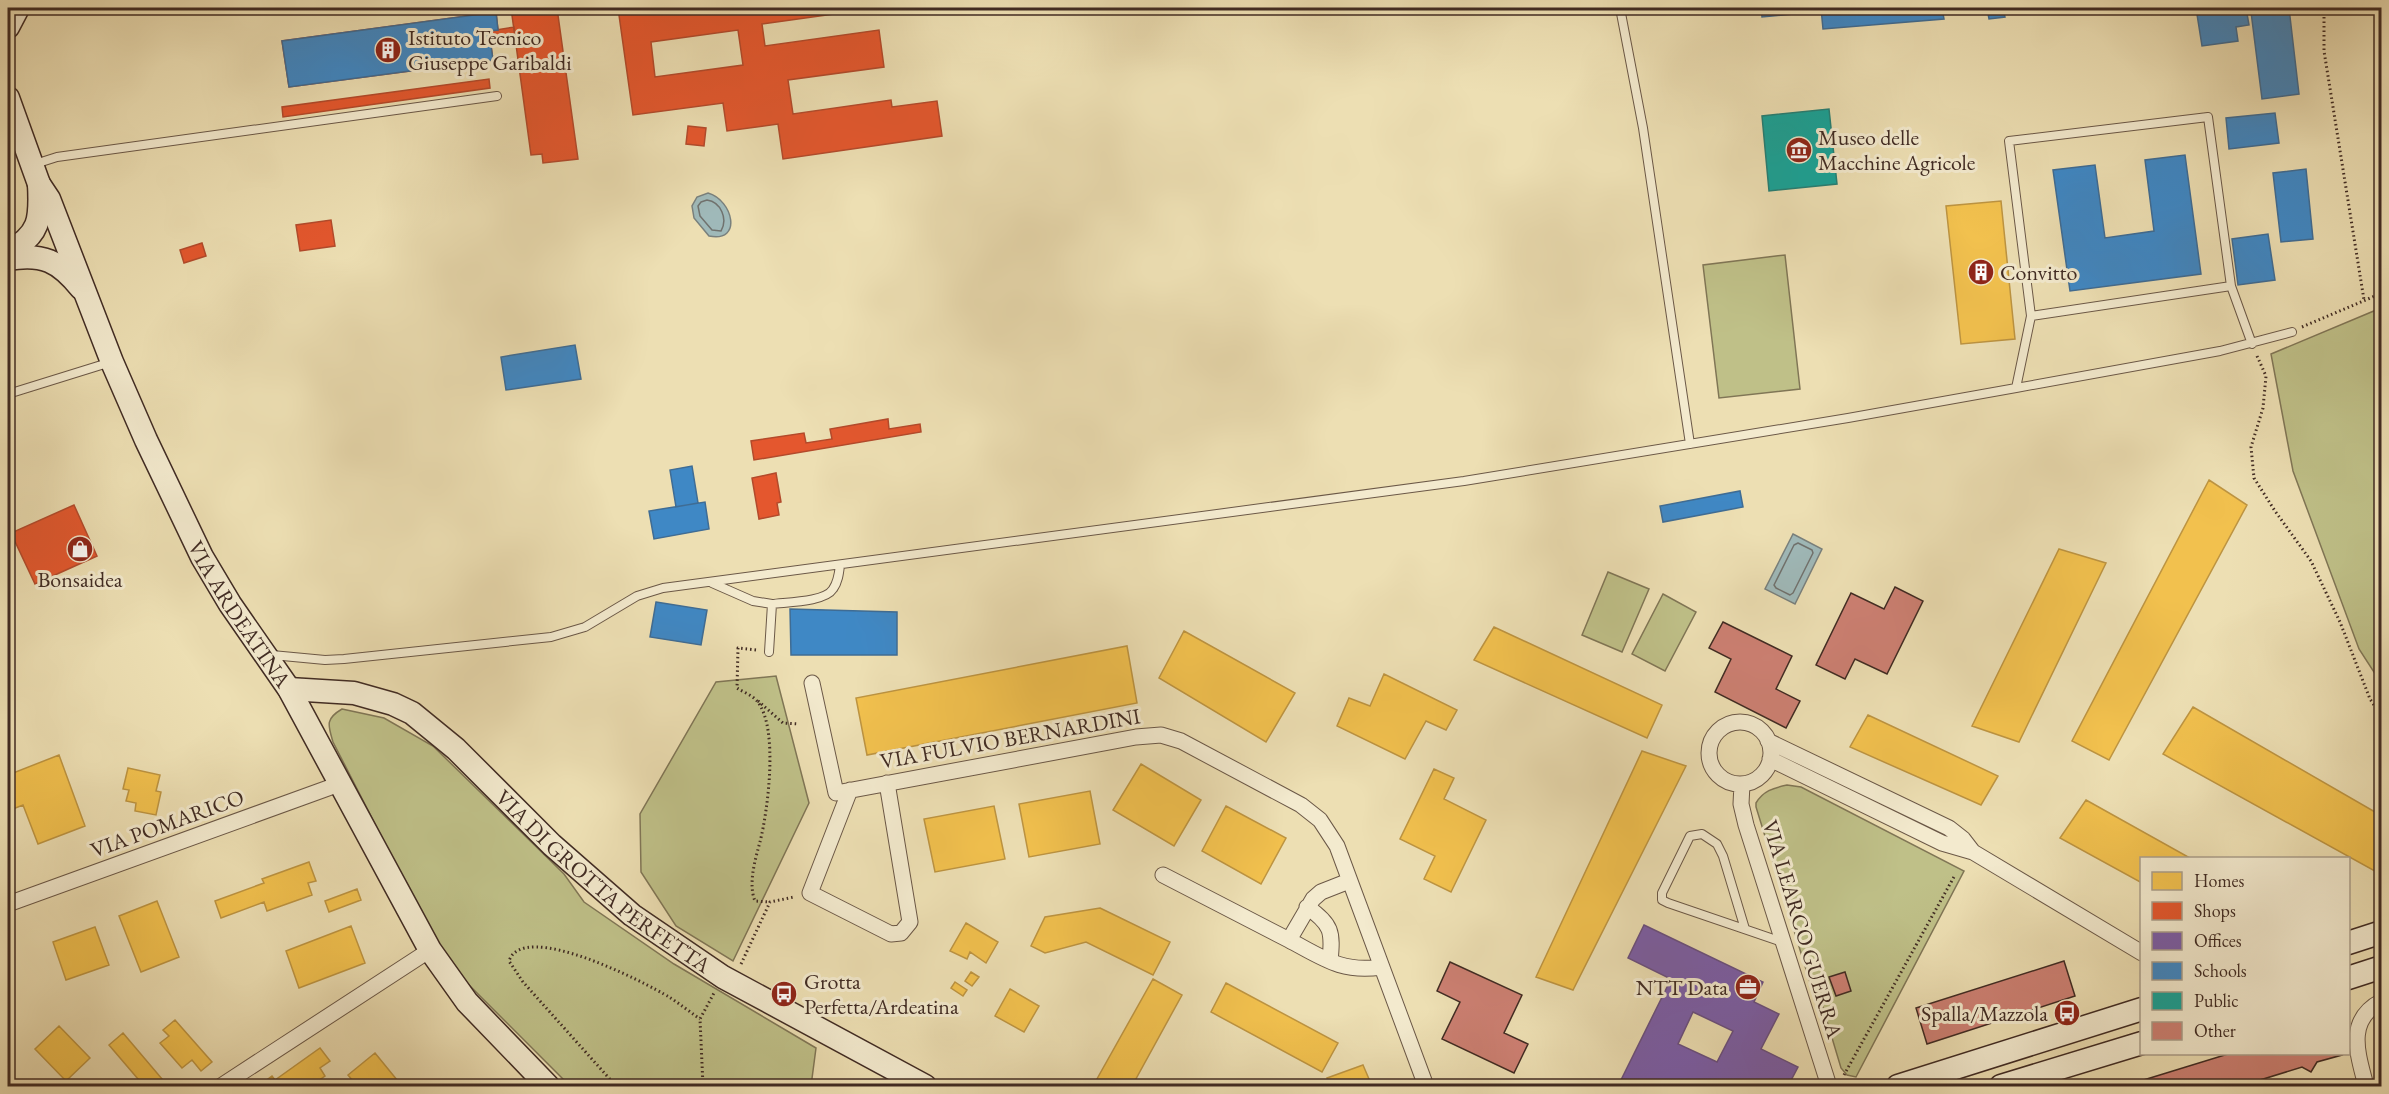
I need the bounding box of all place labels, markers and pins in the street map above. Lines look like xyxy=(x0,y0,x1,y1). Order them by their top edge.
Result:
place label: Istituto Tecnico Giuseppe Garibaldi xyxy=(408,23,572,77)
building icon: Istituto Tecnico Giuseppe Garibaldi xyxy=(373,35,403,65)
place label: Museo delle Macchine Agricole xyxy=(1818,123,1976,177)
museum icon: Museo delle Macchine Agricole xyxy=(1784,135,1814,165)
building icon: Convitto xyxy=(1966,257,1996,287)
place label: Convitto xyxy=(2000,258,2077,287)
shop icon: Bonsaidea xyxy=(65,534,95,564)
place label: Bonsaidea xyxy=(37,565,123,594)
place label: Grotta Perfetta/Ardeatina xyxy=(804,967,959,1021)
office icon: NTT Data xyxy=(1733,972,1763,1002)
place label: NTT Data xyxy=(1636,973,1728,1002)
bus stop icon: Grotta Perfetta/Ardeatina xyxy=(769,979,799,1009)
bus stop icon: Spalla/Mazzola xyxy=(2052,998,2082,1028)
place label: Spalla/Mazzola xyxy=(1921,999,2048,1028)

